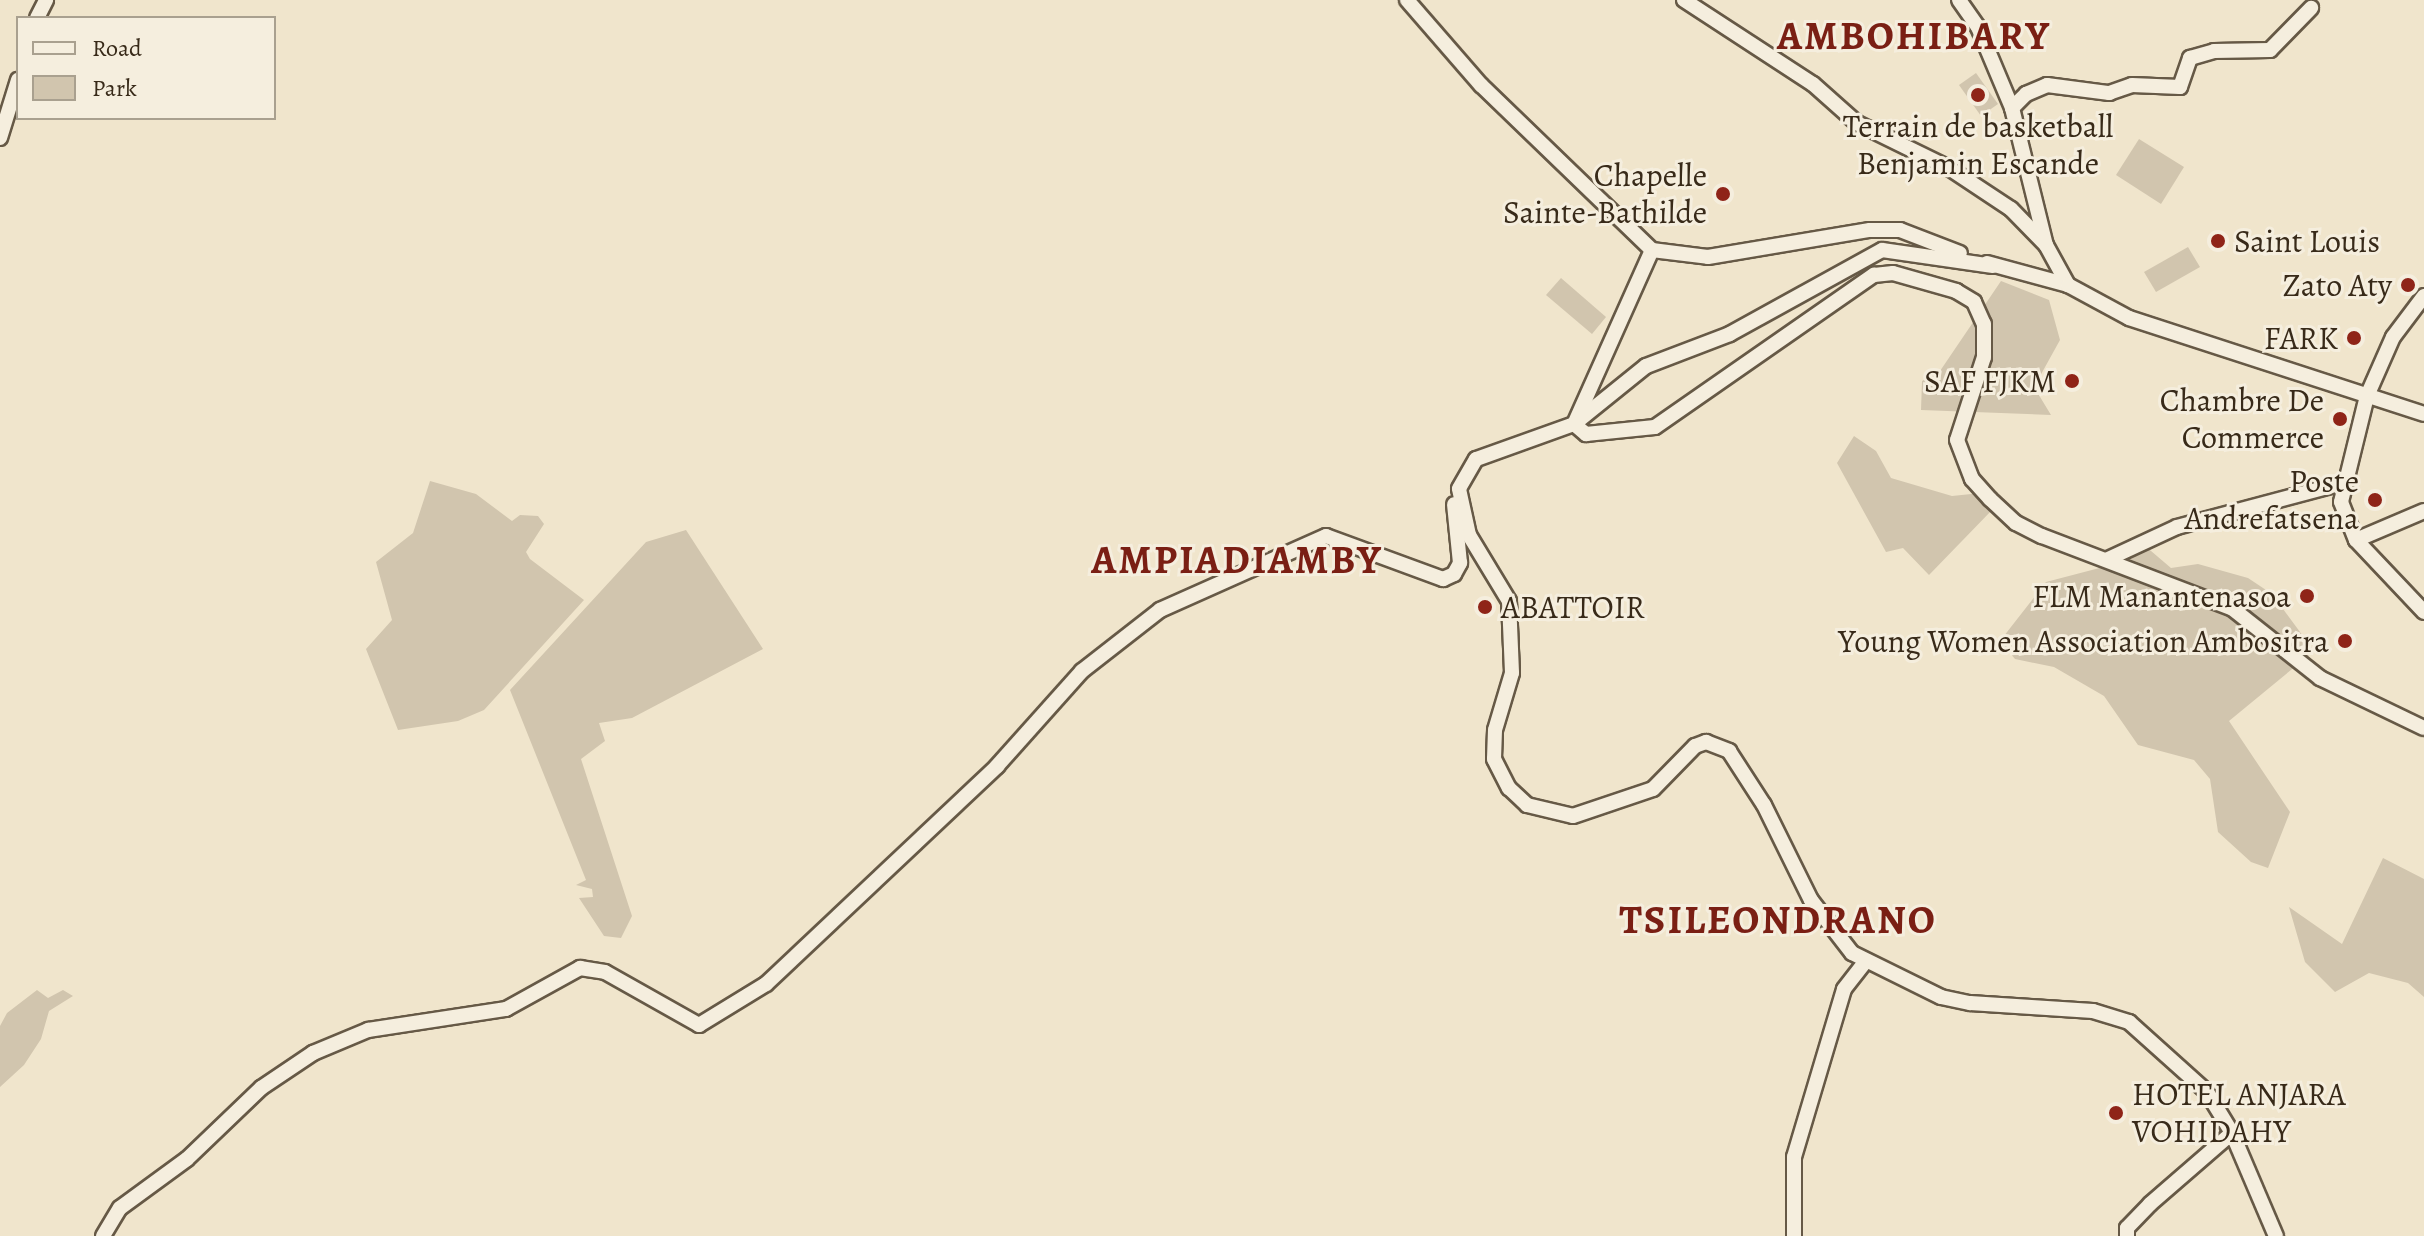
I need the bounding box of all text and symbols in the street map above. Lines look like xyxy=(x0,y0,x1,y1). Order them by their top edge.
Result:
district label: AMBOHIBARY xyxy=(1777,12,2051,60)
legend xyxy=(16,16,276,120)
text: Road xyxy=(92,32,142,64)
text: Park xyxy=(92,72,137,104)
marker: Terrain de basketball Benjamin Escande xyxy=(1969,86,1987,104)
place label: Terrain de basketball Benjamin Escande xyxy=(1843,108,2113,183)
place label: Chapelle Sainte-Bathilde xyxy=(1503,157,1707,232)
marker: Chapelle Sainte-Bathilde xyxy=(1714,185,1732,203)
place label: Saint Louis xyxy=(2234,222,2380,260)
marker: Saint Louis xyxy=(2209,232,2227,250)
place label: Zato Aty xyxy=(2283,266,2392,304)
marker: Zato Aty xyxy=(2399,276,2417,294)
place label: FARK xyxy=(2264,319,2338,357)
marker: FARK xyxy=(2345,329,2363,347)
place label: SAF FJKM xyxy=(1924,362,2056,400)
marker: SAF FJKM xyxy=(2063,372,2081,390)
place label: Chambre De Commerce xyxy=(2160,382,2324,457)
marker: Chambre De Commerce xyxy=(2331,410,2349,428)
place label: Poste Andrefatsena xyxy=(2185,463,2359,538)
marker: Poste Andrefatsena xyxy=(2366,491,2384,509)
district label: AMPIADIAMBY xyxy=(1091,536,1383,584)
place label: FLM Manantenasoa xyxy=(2032,577,2291,615)
marker: FLM Manantenasoa xyxy=(2298,587,2316,605)
place label: ABATTOIR xyxy=(1501,588,1645,626)
marker: ABATTOIR xyxy=(1476,598,1494,616)
place label: Young Women Association Ambositra xyxy=(1838,622,2329,660)
marker: Young Women Association Ambositra xyxy=(2336,632,2354,650)
district label: TSILEONDRANO xyxy=(1619,896,1937,944)
place label: HOTEL ANJARA VOHIDAHY xyxy=(2132,1076,2346,1151)
marker: HOTEL ANJARA VOHIDAHY xyxy=(2107,1104,2125,1122)

